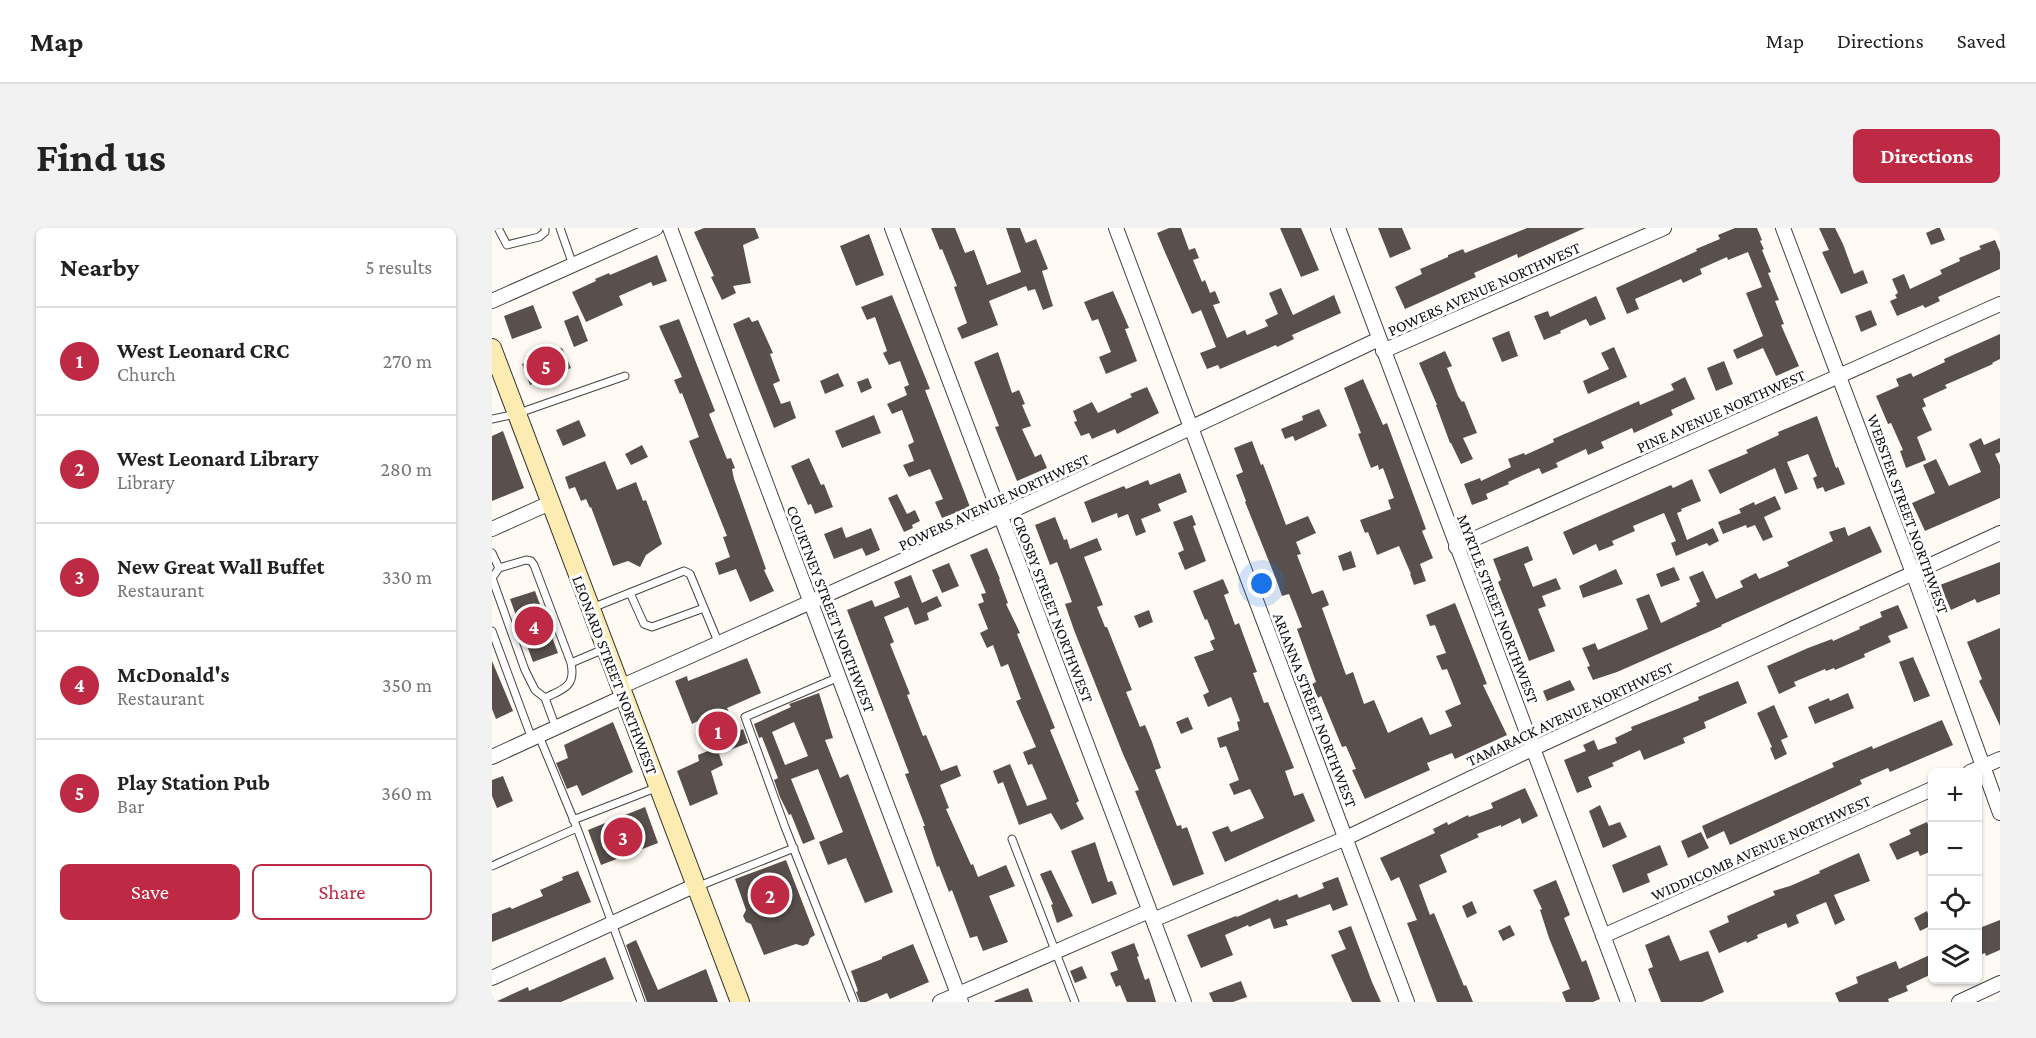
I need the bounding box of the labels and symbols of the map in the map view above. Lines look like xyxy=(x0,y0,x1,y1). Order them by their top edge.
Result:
street label: POWERS AVENUE NORTHWEST xyxy=(1385,239,1583,339)
pin: 5 xyxy=(526,344,566,388)
street label: PINE AVENUE NORTHWEST xyxy=(1634,366,1808,456)
street label: WEBSTER STREET NORTHWEST xyxy=(1864,412,1952,616)
street label: POWERS AVENUE NORTHWEST xyxy=(896,450,1092,554)
street label: COURTNEY STREET NORTHWEST xyxy=(784,503,879,715)
street label: MYRTLE STREET NORTHWEST xyxy=(1454,512,1542,706)
street label: CROSBY STREET NORTHWEST xyxy=(1009,513,1097,705)
your location xyxy=(1247,569,1276,598)
street label: LEONARD STREET NORTHWEST xyxy=(569,573,661,777)
pin: 4 xyxy=(514,604,554,648)
street label: ARIANNA STREET NORTHWEST xyxy=(1270,610,1360,810)
street label: TAMARACK AVENUE NORTHWEST xyxy=(1464,658,1676,770)
pin: 1 xyxy=(698,708,738,754)
street label: WIDDICOMB AVENUE NORTHWEST xyxy=(1649,792,1874,904)
pin: 3 xyxy=(604,814,642,860)
pin: 2 xyxy=(750,872,790,918)

